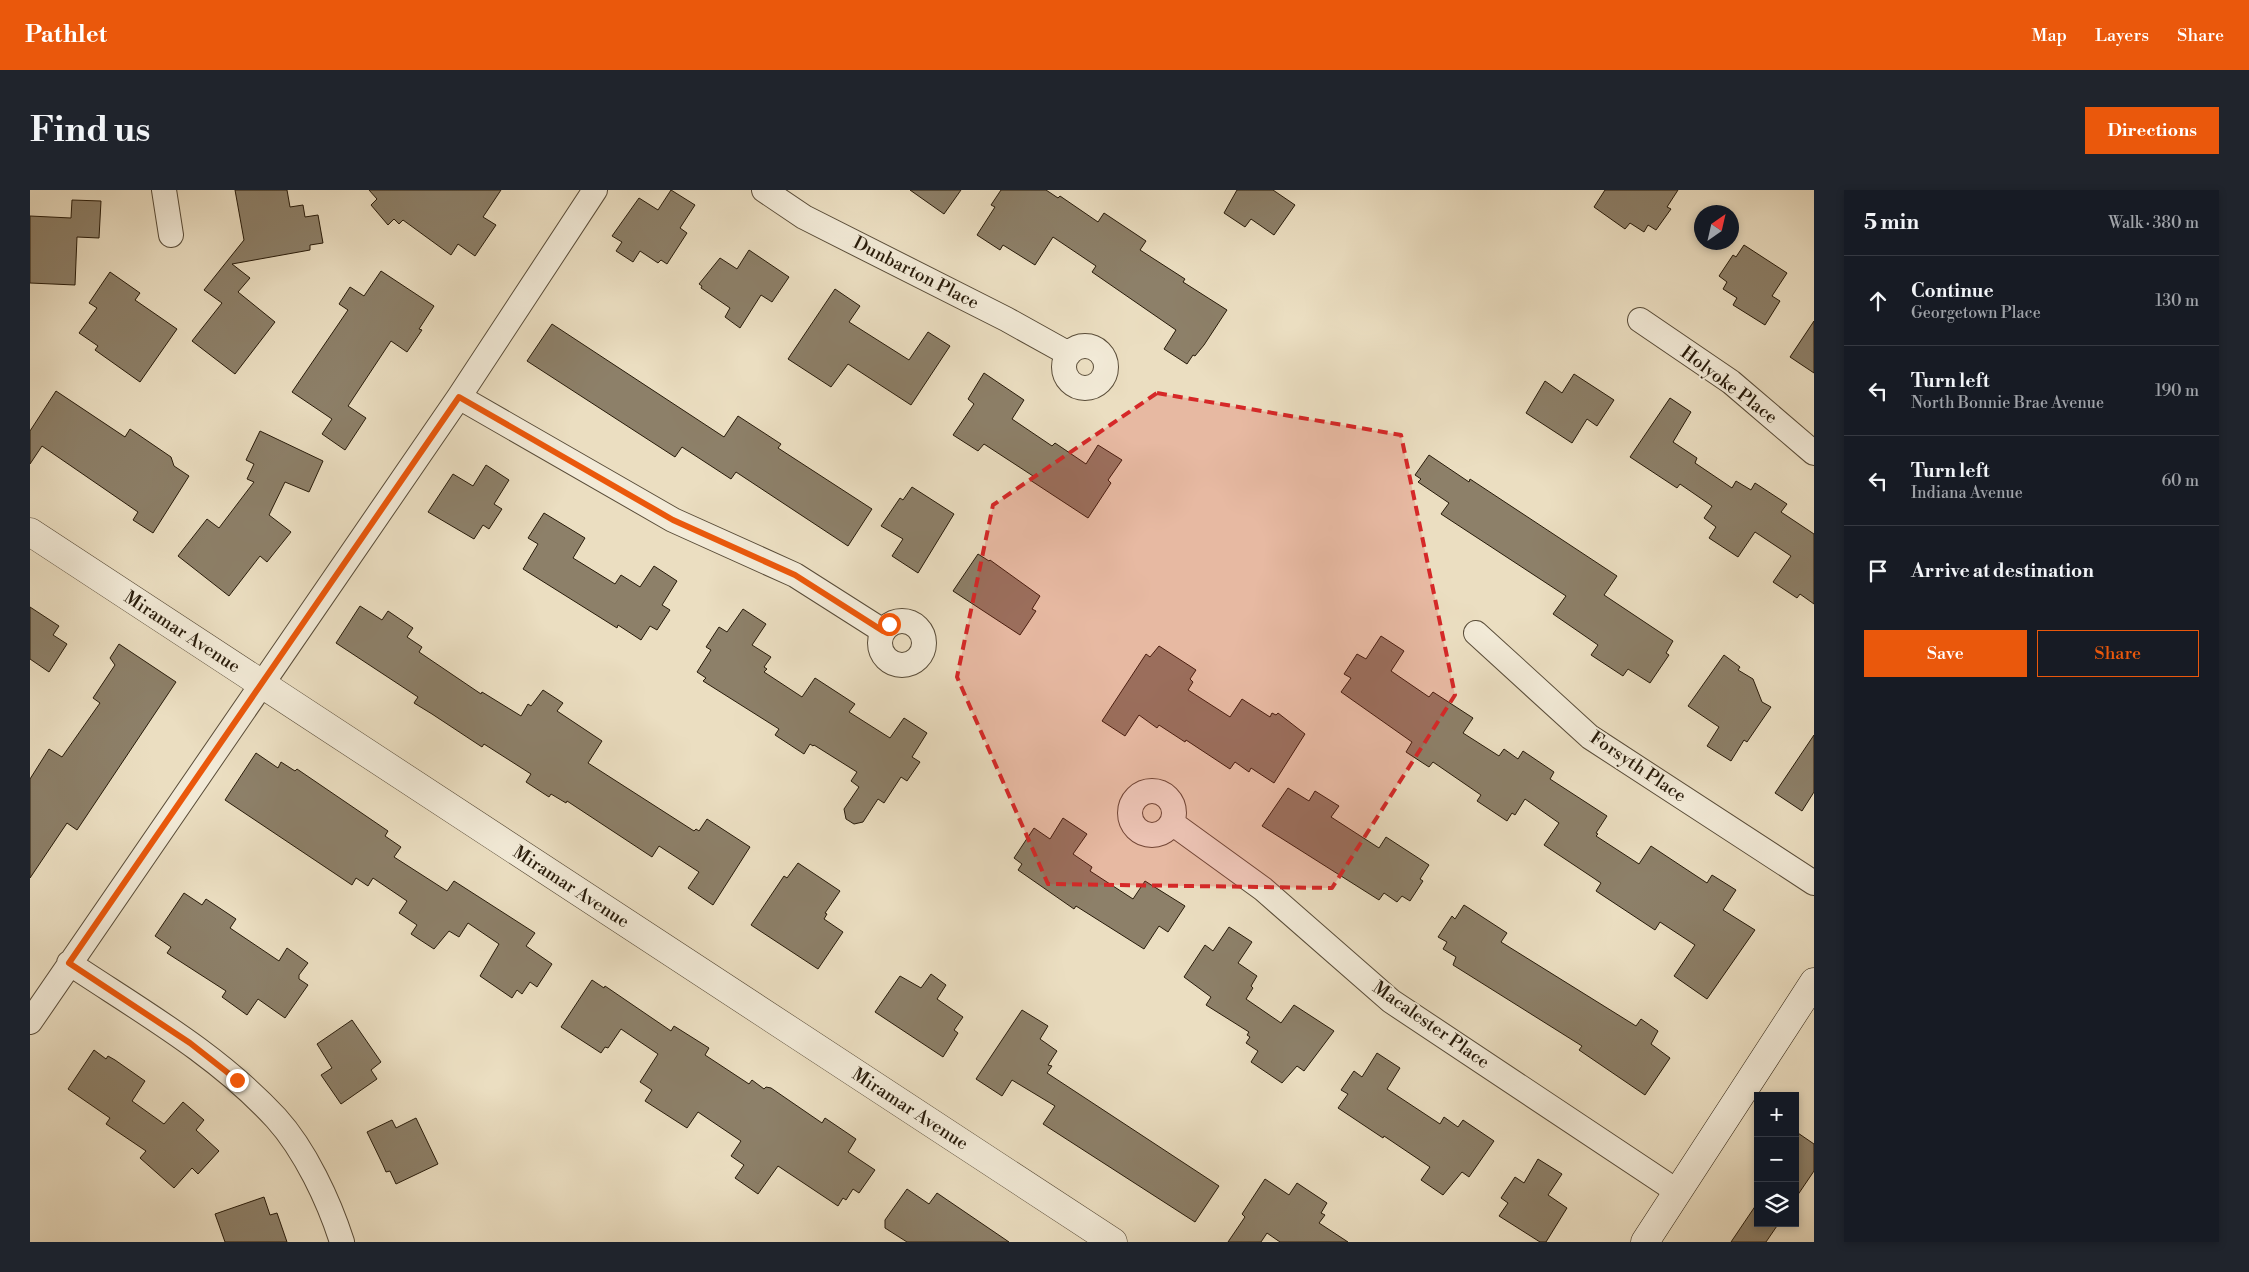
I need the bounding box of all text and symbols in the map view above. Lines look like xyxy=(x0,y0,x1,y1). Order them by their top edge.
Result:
text: Pathlet xyxy=(25,20,107,50)
text: Map xyxy=(2032,24,2067,47)
text: Layers xyxy=(2095,24,2149,47)
text: Share xyxy=(2177,24,2224,47)
button: Directions xyxy=(2085,107,2219,154)
text: Find us xyxy=(30,109,150,152)
north arrow xyxy=(1694,205,1739,250)
text: 5 min xyxy=(1864,210,1919,236)
text: Walk · 380 m xyxy=(2109,213,2199,233)
street label: Dunbarton Place xyxy=(849,231,983,315)
text: Continue xyxy=(1911,279,1994,303)
icon: ahead xyxy=(1864,287,1892,315)
text: 130 m xyxy=(2155,291,2199,311)
text: Georgetown Place xyxy=(1911,303,2041,323)
street label: Holyoke Place xyxy=(1676,341,1782,429)
text: Turn left xyxy=(1911,369,1990,393)
icon: left xyxy=(1864,377,1892,405)
text: 190 m xyxy=(2155,381,2199,401)
text: North Bonnie Brae Avenue xyxy=(1911,393,2104,413)
text: Turn left xyxy=(1911,459,1990,483)
icon: left xyxy=(1864,467,1892,495)
text: 60 m xyxy=(2161,471,2199,491)
text: Indiana Avenue xyxy=(1911,483,2023,503)
icon: arrive xyxy=(1864,557,1892,585)
text: Arrive at destination xyxy=(1911,559,2094,583)
street label: Miramar Avenue xyxy=(119,586,245,678)
route start xyxy=(878,613,901,636)
button: Save xyxy=(1864,630,2027,677)
button: Share xyxy=(2037,630,2199,677)
street label: Forsyth Place xyxy=(1585,726,1691,808)
street label: Miramar Avenue xyxy=(508,841,634,933)
street label: Macalester Place xyxy=(1368,976,1494,1074)
street label: Miramar Avenue xyxy=(847,1063,973,1155)
route end xyxy=(226,1069,249,1092)
map controls xyxy=(1754,1092,1799,1227)
button: + xyxy=(1754,1092,1799,1137)
button: − xyxy=(1754,1137,1799,1182)
button: layers xyxy=(1754,1182,1799,1227)

